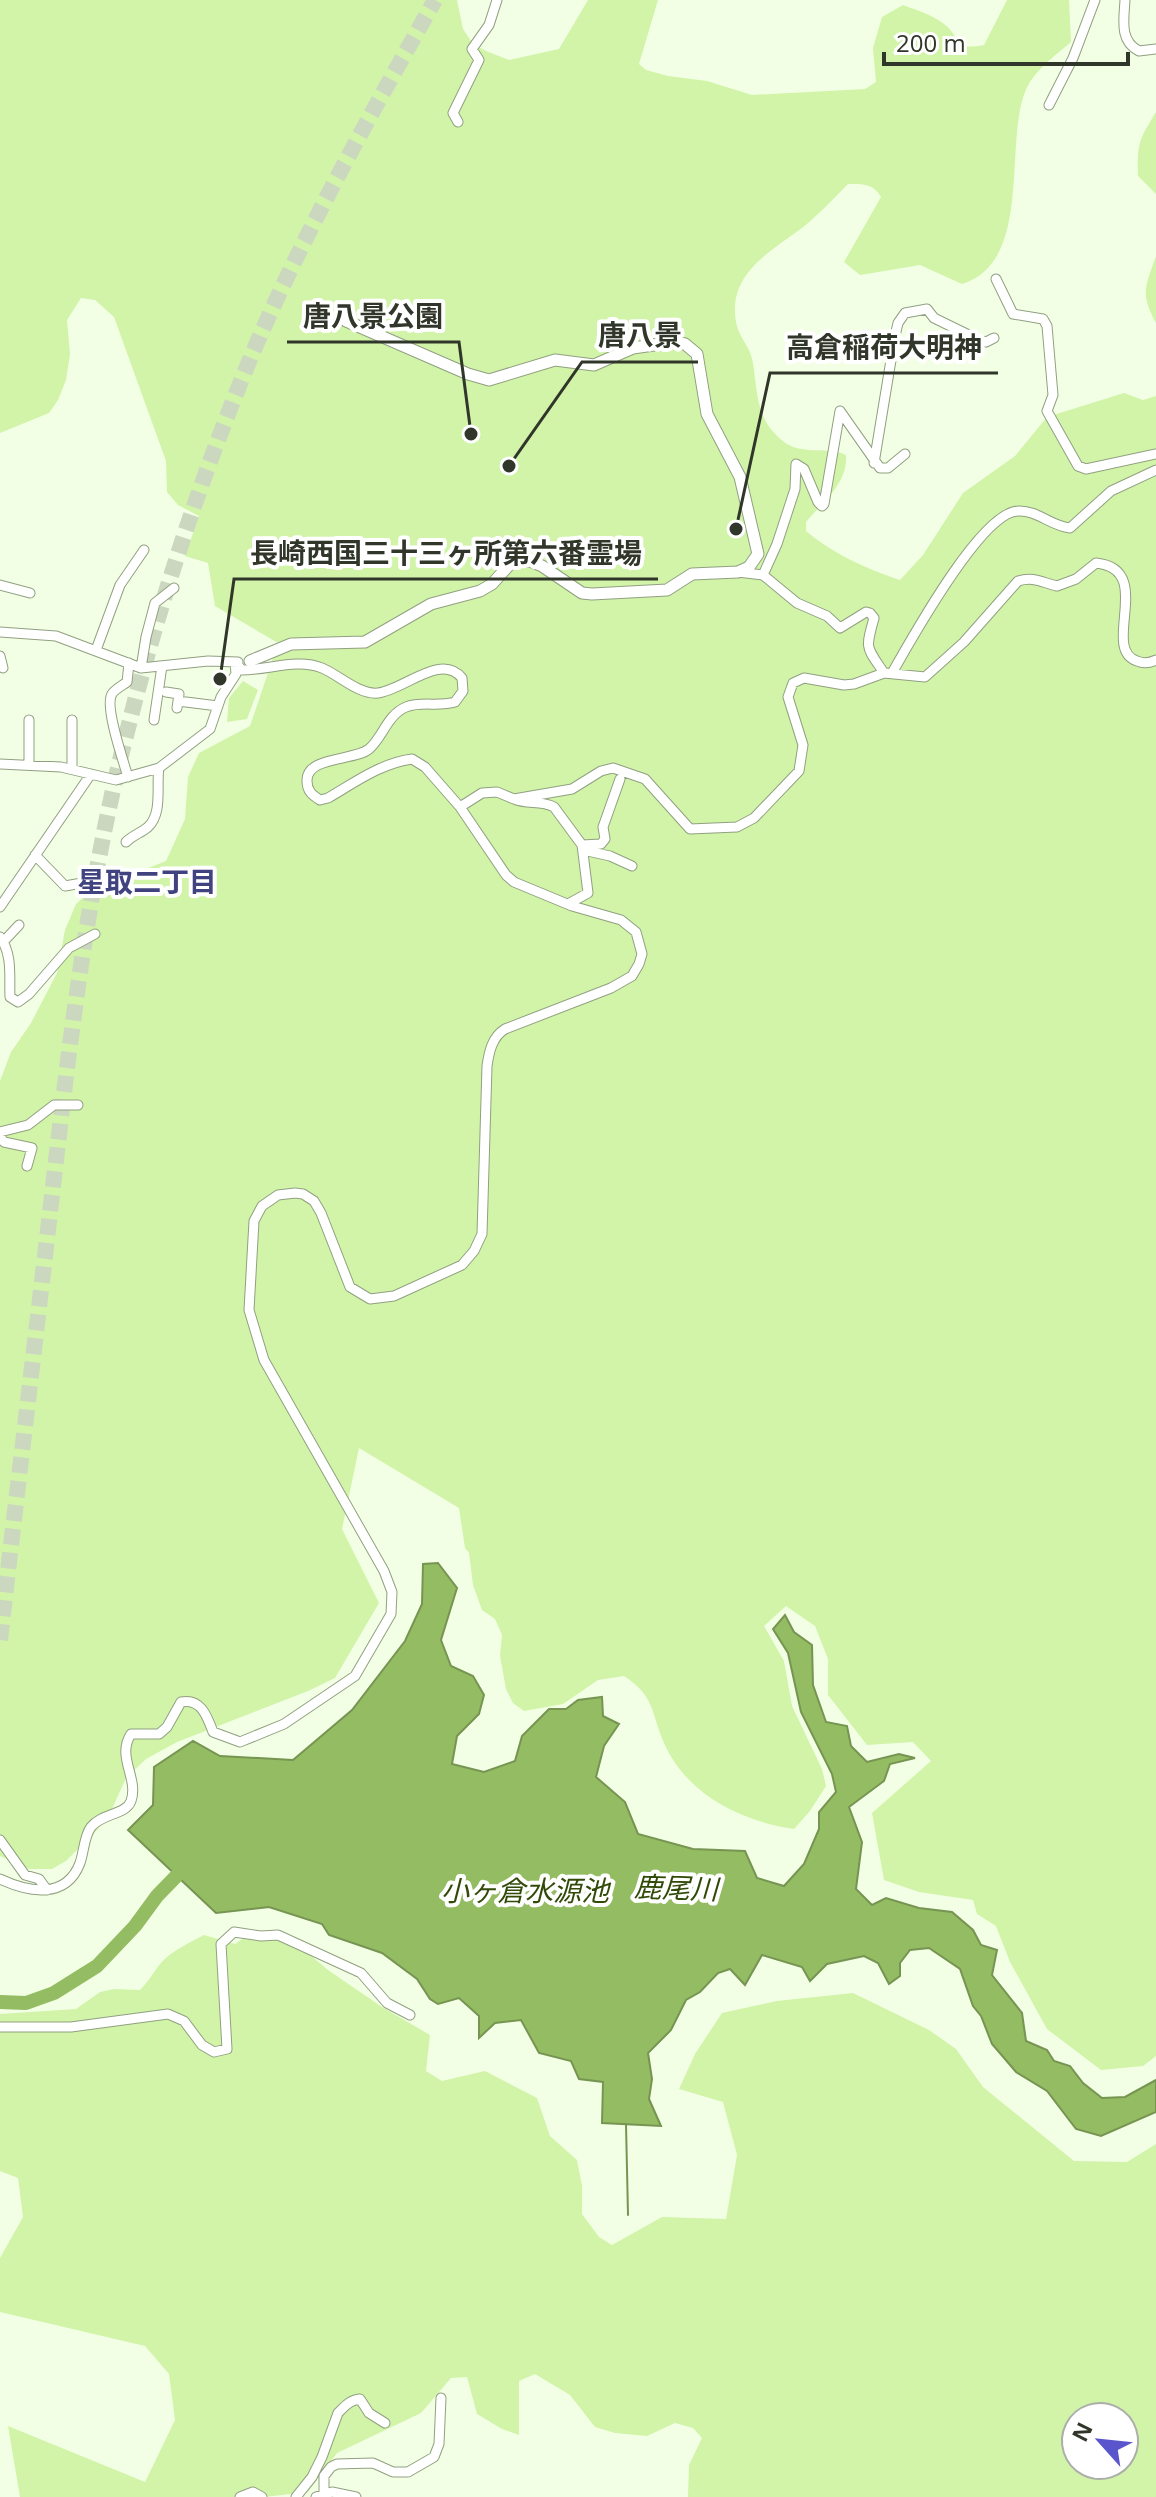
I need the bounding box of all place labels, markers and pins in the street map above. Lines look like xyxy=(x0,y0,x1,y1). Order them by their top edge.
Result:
callout: 唐八景公園 xyxy=(287,290,459,342)
callout: 唐八景 xyxy=(582,310,698,362)
callout: 高倉稲荷大明神 xyxy=(770,321,998,373)
callout: 長崎西国三十三ヶ所第六番霊場 xyxy=(234,527,658,579)

